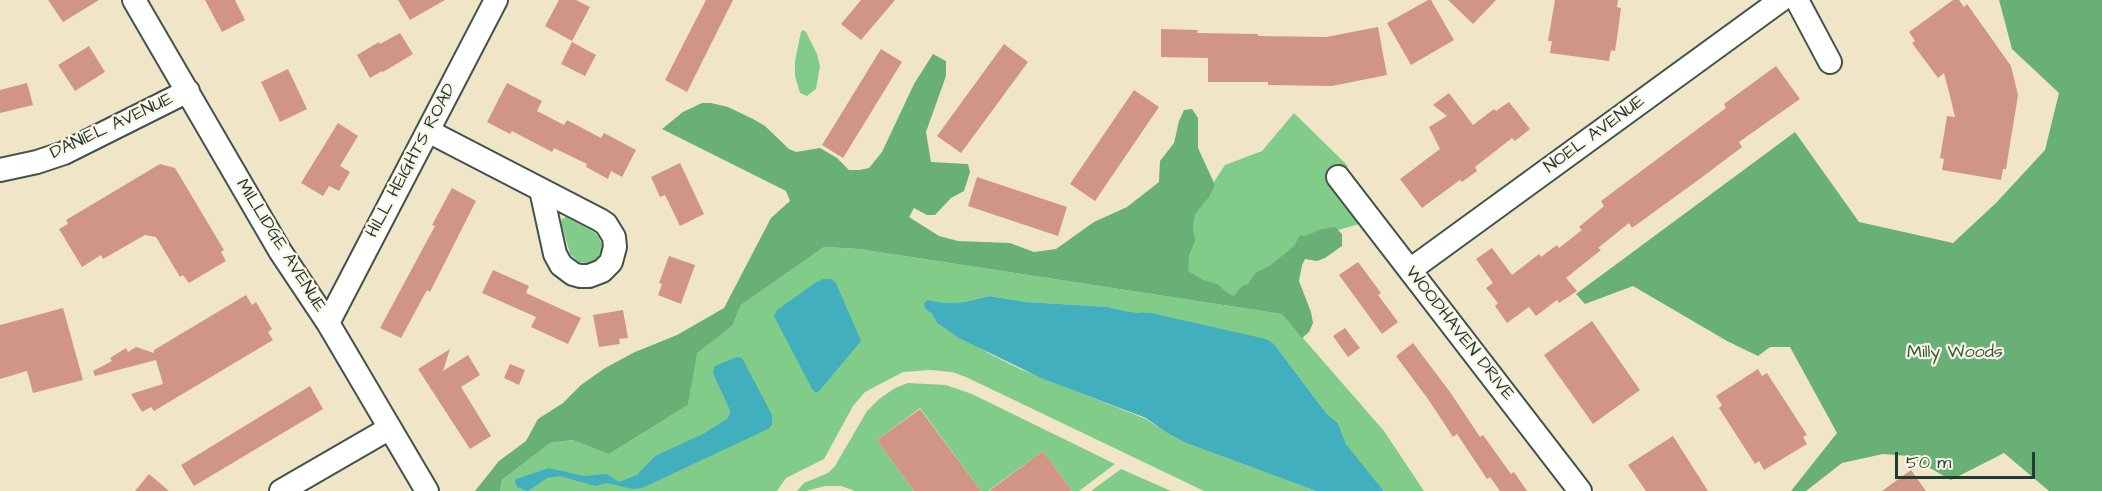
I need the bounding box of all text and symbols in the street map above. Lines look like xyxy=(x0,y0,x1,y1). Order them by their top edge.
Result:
street label: HILL HEIGHTS ROAD xyxy=(362,80,462,242)
street label: DANIEL AVENUE xyxy=(47,89,177,165)
street label: NOEL AVENUE xyxy=(1540,91,1650,179)
street label: MILLIDGE AVENUE xyxy=(230,175,330,317)
street label: WOODHAVEN DRIVE xyxy=(1400,262,1518,406)
park label: Milly Woods xyxy=(1907,342,2003,364)
scale bar xyxy=(1898,440,2038,478)
text: 50 m xyxy=(1906,450,1951,475)

